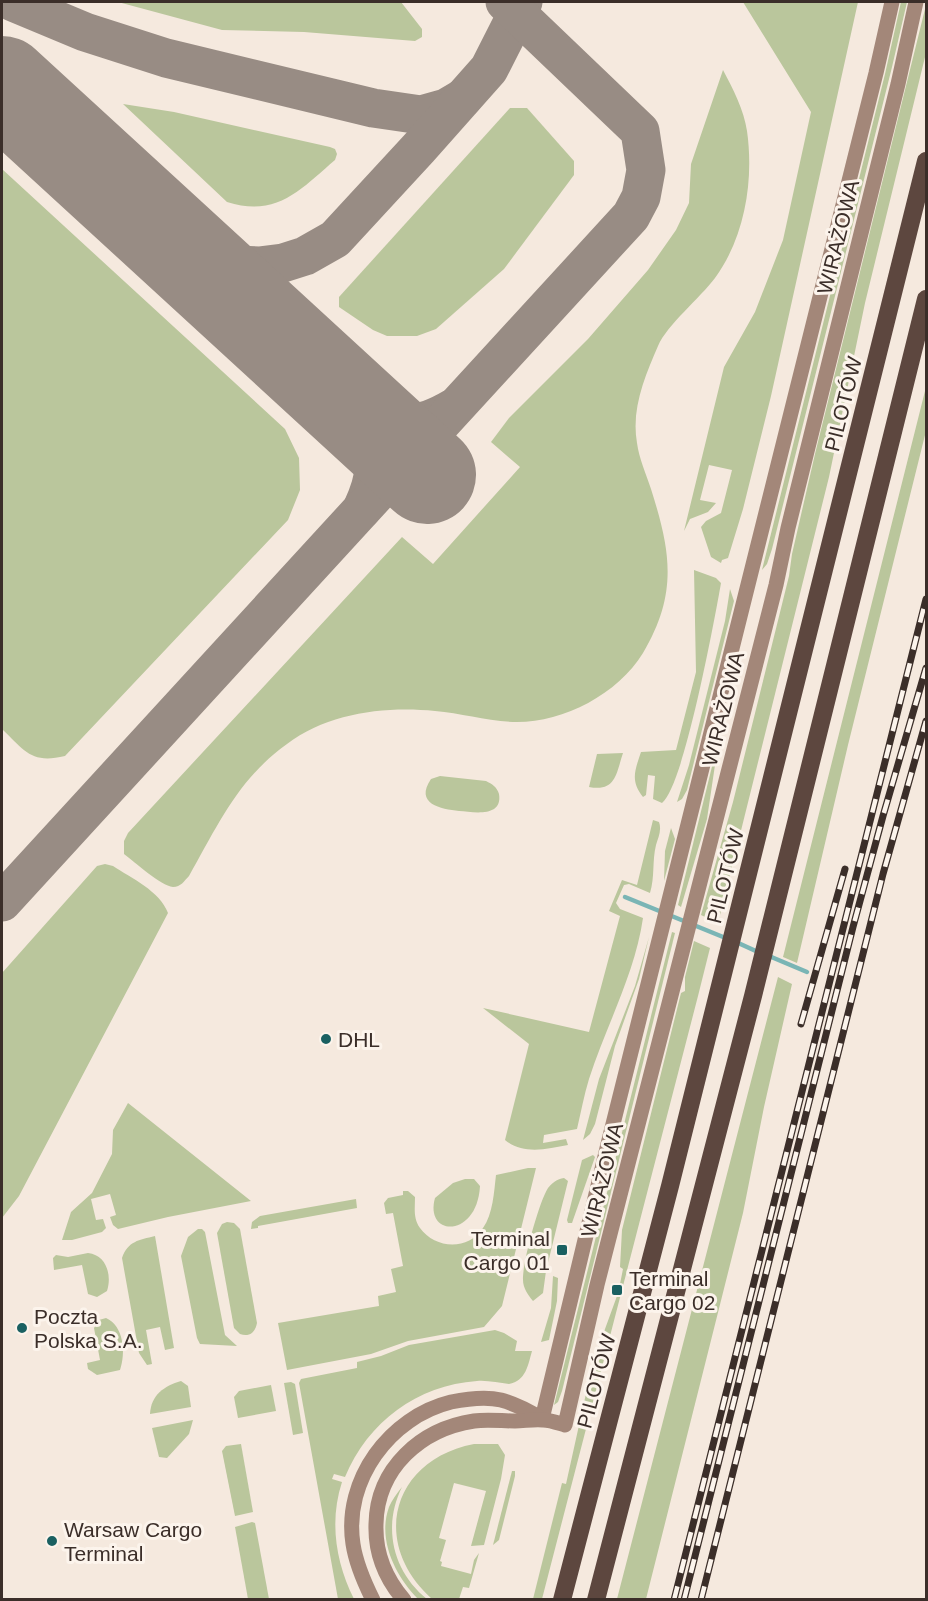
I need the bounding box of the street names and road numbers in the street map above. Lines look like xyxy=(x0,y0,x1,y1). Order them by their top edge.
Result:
street label: WIRAŻOWA xyxy=(813,177,863,297)
street label: PILOTÓW xyxy=(820,354,866,454)
street label: WIRAŻOWA xyxy=(698,649,748,769)
street label: PILOTÓW xyxy=(702,826,748,926)
street label: WIRAŻOWA xyxy=(577,1120,627,1240)
street label: PILOTÓW xyxy=(572,1331,620,1431)

